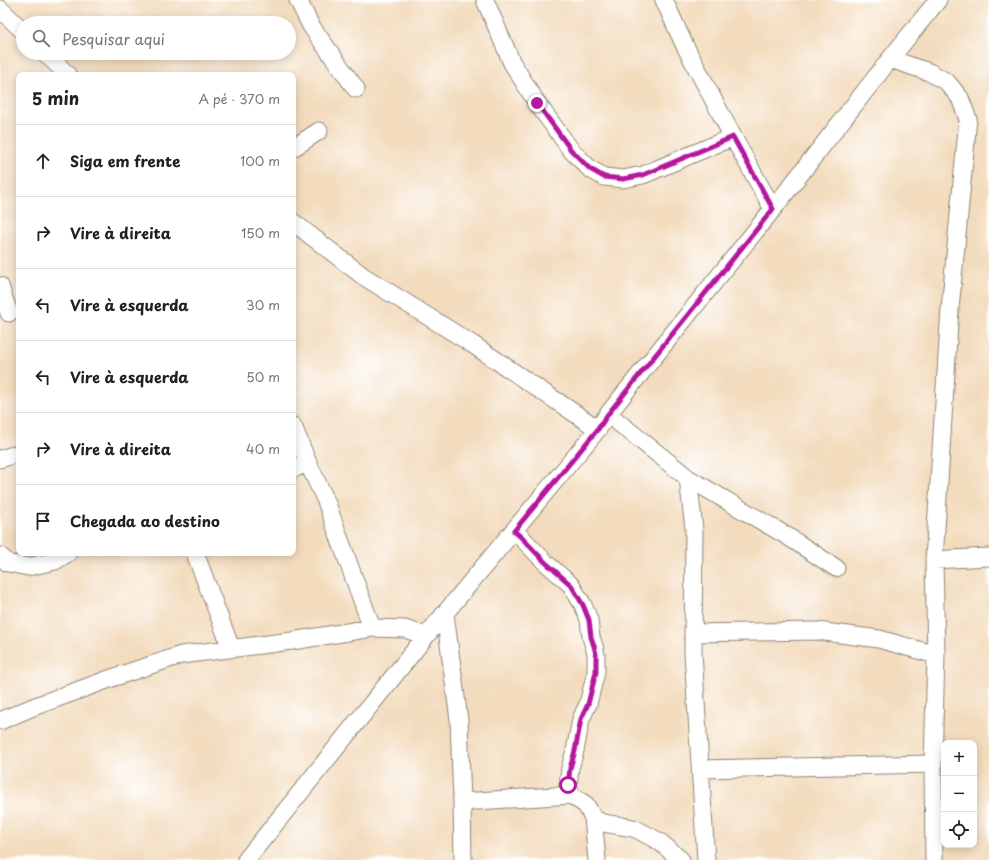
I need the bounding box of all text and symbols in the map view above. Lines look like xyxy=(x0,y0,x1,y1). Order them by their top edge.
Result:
search box xyxy=(16,16,296,60)
icon: search xyxy=(30,27,52,49)
text: Pesquisar aqui xyxy=(62,27,165,50)
text: 5 min xyxy=(32,85,79,111)
text: A pé · 370 m xyxy=(198,89,280,108)
route end xyxy=(528,94,546,112)
text: Siga em frente xyxy=(70,149,180,172)
icon: ahead xyxy=(32,150,54,172)
text: 100 m xyxy=(240,151,280,170)
text: Vire à direita xyxy=(70,221,171,244)
icon: right xyxy=(32,222,54,244)
text: 150 m xyxy=(241,223,280,242)
text: Vire à esquerda xyxy=(70,293,189,316)
icon: left xyxy=(32,294,54,316)
text: 30 m xyxy=(246,295,280,314)
text: Vire à esquerda xyxy=(70,365,189,388)
icon: left xyxy=(32,366,54,388)
text: 50 m xyxy=(246,367,280,386)
text: Vire à direita xyxy=(70,437,171,460)
icon: right xyxy=(32,438,54,460)
text: 40 m xyxy=(246,439,280,458)
text: Chegada ao destino xyxy=(70,509,220,532)
icon: arrive xyxy=(32,510,54,532)
map controls xyxy=(941,740,977,848)
button: + xyxy=(941,740,977,776)
route start xyxy=(559,776,577,794)
button: − xyxy=(941,776,977,812)
button: locate xyxy=(941,812,977,848)

